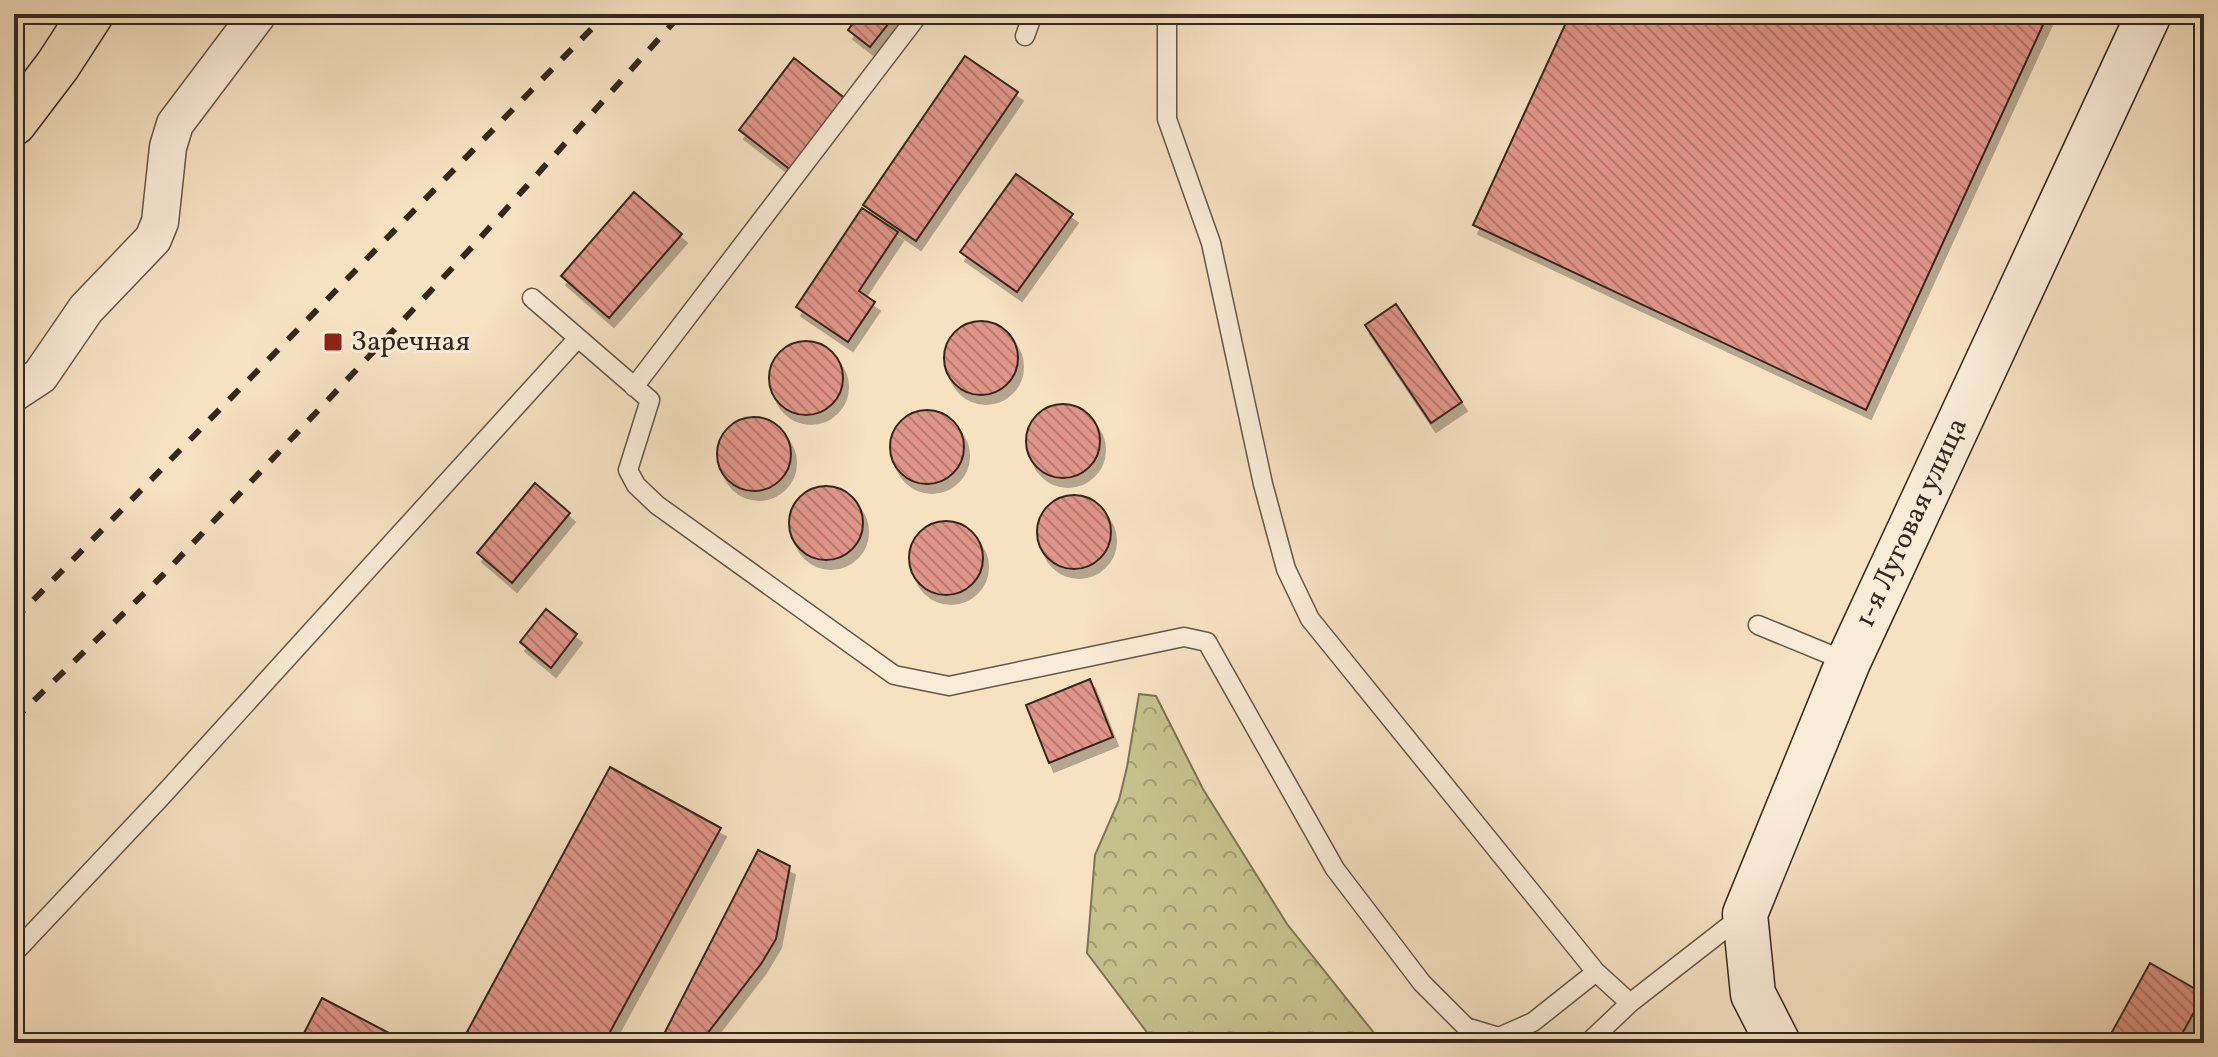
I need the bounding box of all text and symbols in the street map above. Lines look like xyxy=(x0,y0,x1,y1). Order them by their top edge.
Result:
place label: Заречная xyxy=(351,323,470,362)
marker: Заречная xyxy=(322,331,344,353)
street label: 1-я Луговая улица xyxy=(1846,412,1978,634)

